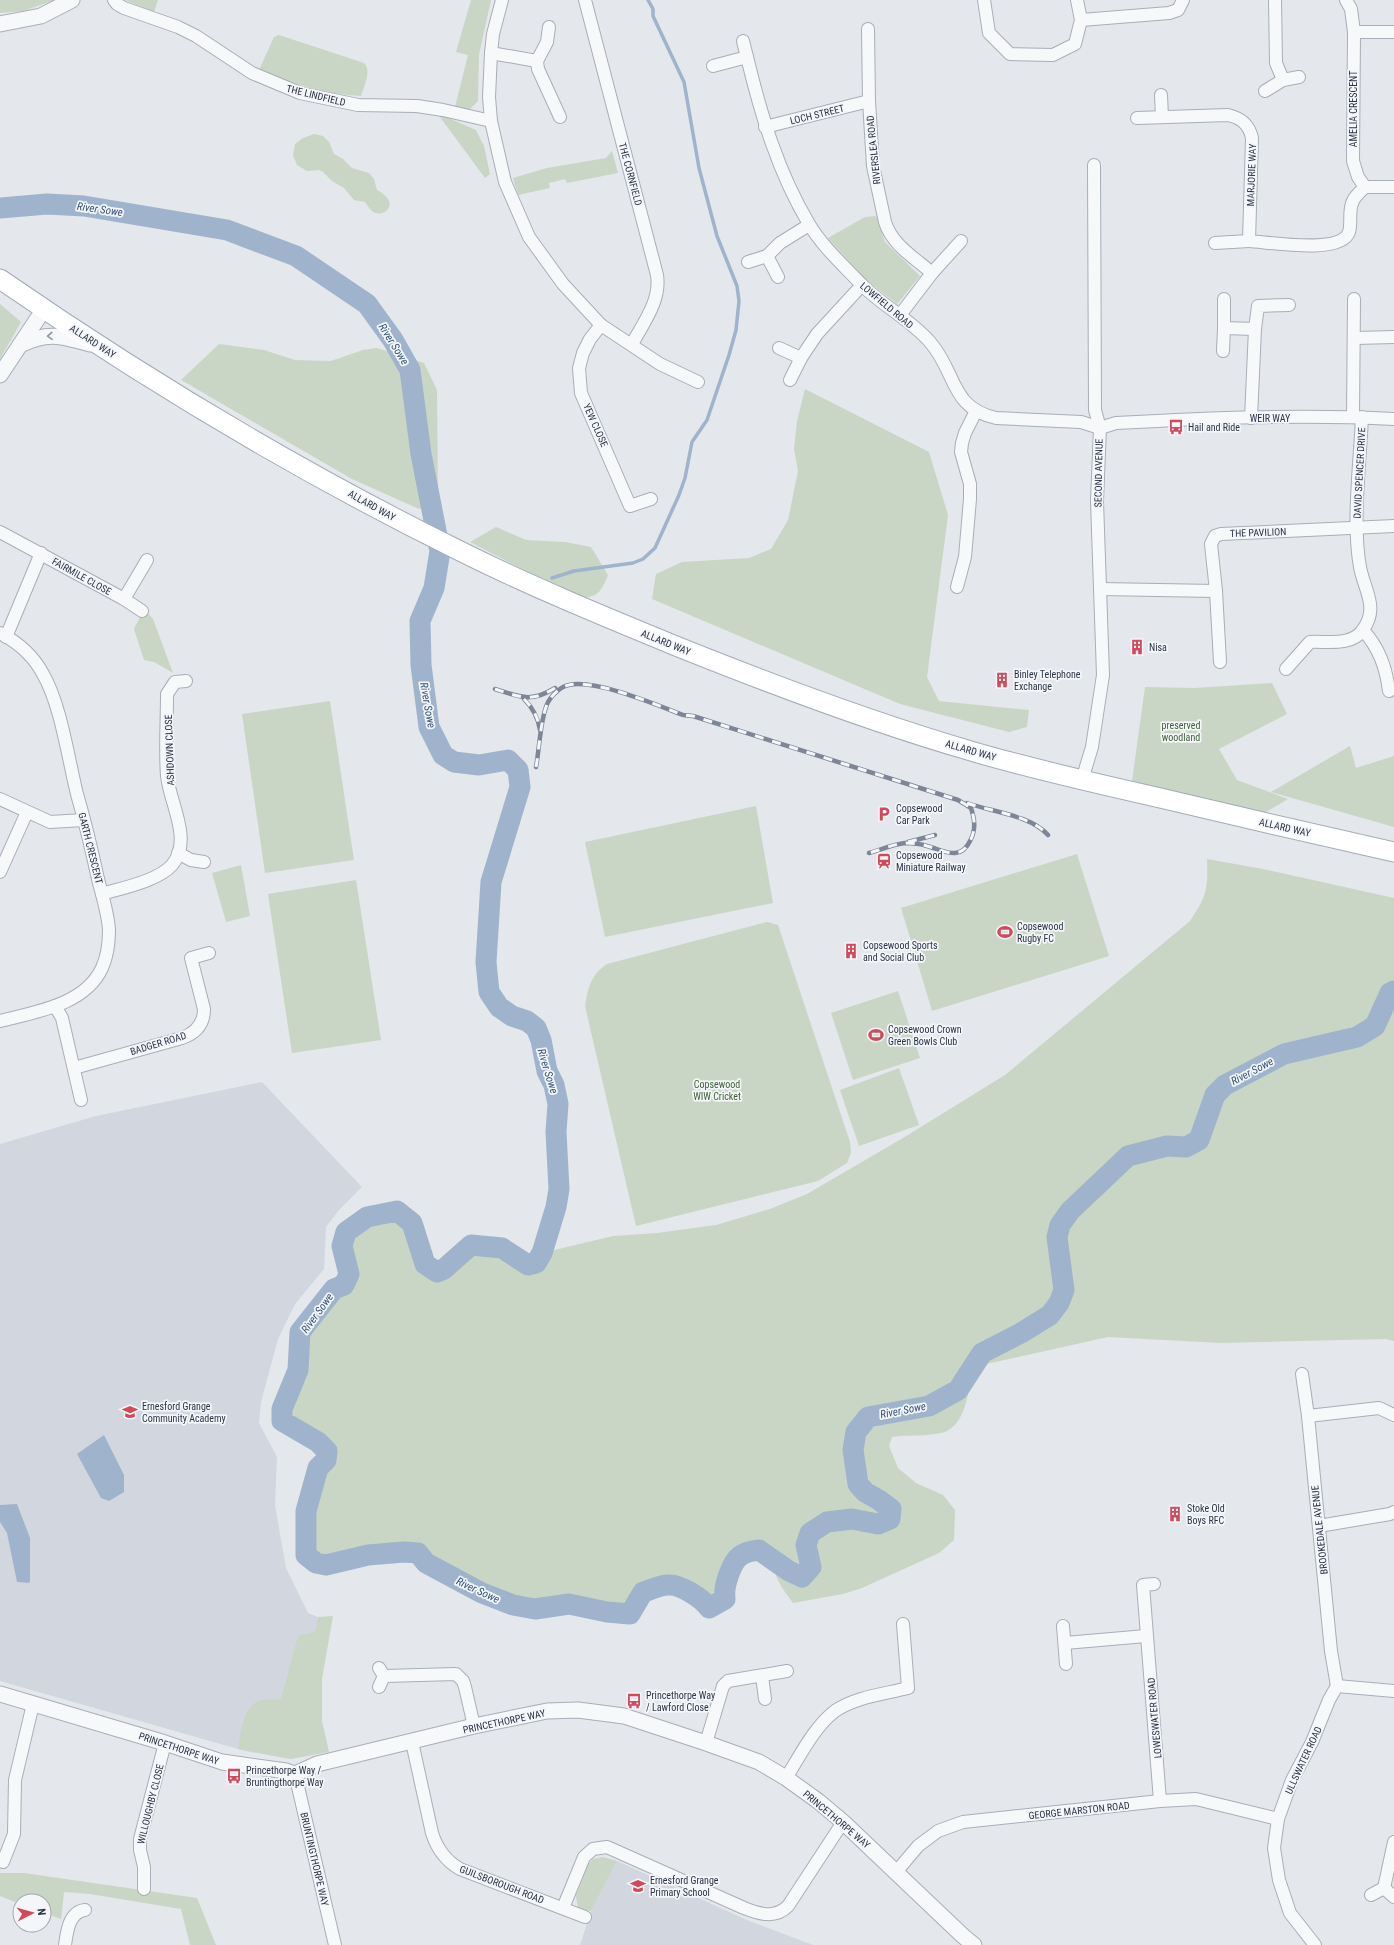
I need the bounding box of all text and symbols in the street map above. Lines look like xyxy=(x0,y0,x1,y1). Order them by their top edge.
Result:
street label: AMELIA CRESCENT xyxy=(1348,71,1359,147)
street label: THE LINDFIELD xyxy=(285,83,347,108)
street label: LOCH STREET xyxy=(789,102,845,127)
street label: RIVERSLEA ROAD xyxy=(864,115,883,185)
street label: THE CORNFIELD xyxy=(617,142,644,207)
street label: MARJORIE WAY xyxy=(1245,143,1258,206)
water label: River Sowe xyxy=(76,200,124,219)
street label: LOWFIELD ROAD xyxy=(858,280,916,331)
water label: River Sowe xyxy=(376,321,411,367)
street label: ALLARD WAY xyxy=(68,323,118,361)
one-way arrow xyxy=(47,332,53,340)
street label: YEW CLOSE xyxy=(581,402,610,449)
street label: WEIR WAY xyxy=(1250,413,1291,424)
bus stop icon: Hail and Ride xyxy=(1167,418,1185,436)
place label: Hail and Ride xyxy=(1188,422,1240,433)
street label: DAVID SPENCER DRIVE xyxy=(1352,427,1367,519)
street label: SECOND AVENUE xyxy=(1092,439,1105,507)
street label: ALLARD WAY xyxy=(346,488,398,523)
street label: THE PAVILION xyxy=(1230,526,1286,539)
street label: FAIRMILE CLOSE xyxy=(50,556,113,597)
street label: ALLARD WAY xyxy=(639,628,693,658)
building icon: Nisa xyxy=(1128,638,1146,656)
place label: Nisa xyxy=(1149,642,1167,653)
place label: Binley Telephone Exchange xyxy=(1014,669,1081,692)
building icon: Binley Telephone Exchange xyxy=(993,671,1011,689)
water label: River Sowe xyxy=(417,681,438,729)
street label: ASHDOWN CLOSE xyxy=(163,714,176,786)
park label: preserved woodland xyxy=(1162,720,1200,743)
street label: ALLARD WAY xyxy=(944,738,998,763)
place label: Copsewood Car Park xyxy=(896,803,942,826)
parking icon: Copsewood Car Park xyxy=(875,805,893,823)
street label: GARTH CRESCENT xyxy=(76,811,105,885)
street label: ALLARD WAY xyxy=(1258,816,1312,839)
place label: Copsewood Miniature Railway xyxy=(896,850,966,873)
station icon: Copsewood Miniature Railway xyxy=(875,852,893,870)
place label: Copsewood Rugby FC xyxy=(1017,921,1063,944)
sports icon: Copsewood Rugby FC xyxy=(996,923,1014,941)
place label: Copsewood Sports and Social Club xyxy=(863,940,938,963)
building icon: Copsewood Sports and Social Club xyxy=(842,942,860,960)
place label: Copsewood Crown Green Bowls Club xyxy=(888,1024,962,1047)
sports icon: Copsewood Crown Green Bowls Club xyxy=(867,1026,885,1044)
street label: BADGER ROAD xyxy=(129,1030,188,1057)
water label: River Sowe xyxy=(535,1047,560,1095)
water label: River Sowe xyxy=(1229,1055,1276,1088)
park label: Copsewood WIW Cricket xyxy=(693,1079,741,1102)
water label: River Sowe xyxy=(299,1291,336,1336)
water label: River Sowe xyxy=(879,1400,927,1421)
place label: Ernesford Grange Community Academy xyxy=(142,1401,226,1424)
school or university icon: Ernesford Grange Community Academy xyxy=(121,1403,139,1421)
street label: BROOKEDALE AVENUE xyxy=(1309,1485,1330,1575)
place label: Stoke Old Boys RFC xyxy=(1187,1503,1225,1526)
building icon: Stoke Old Boys RFC xyxy=(1166,1505,1184,1523)
water label: River Sowe xyxy=(454,1575,501,1606)
street label: LOWESWATER ROAD xyxy=(1145,1677,1164,1759)
place label: Princethorpe Way / Lawford Close xyxy=(646,1690,715,1713)
bus stop icon: Princethorpe Way / Lawford Close xyxy=(625,1692,643,1710)
street label: PRINCETHORPE WAY xyxy=(462,1707,547,1736)
street label: ULLSWATER ROAD xyxy=(1283,1724,1324,1796)
street label: PRINCETHORPE WAY xyxy=(137,1730,221,1767)
street label: WILLOUGHBY CLOSE xyxy=(135,1763,166,1845)
place label: Princethorpe Way / Bruntingthorpe Way xyxy=(246,1765,323,1788)
bus stop icon: Princethorpe Way / Bruntingthorpe Way xyxy=(225,1767,243,1785)
street label: PRINCETHORPE WAY xyxy=(801,1788,873,1851)
street label: GEORGE MARSTON ROAD xyxy=(1028,1800,1130,1821)
street label: BRUNTINGTHORPE WAY xyxy=(298,1811,331,1908)
street label: GUILSBOROUGH ROAD xyxy=(458,1863,546,1906)
place label: Ernesford Grange Primary School xyxy=(650,1875,719,1898)
school or university icon: Ernesford Grange Primary School xyxy=(629,1877,647,1895)
north arrow xyxy=(12,1893,52,1933)
text: N xyxy=(35,1908,48,1916)

